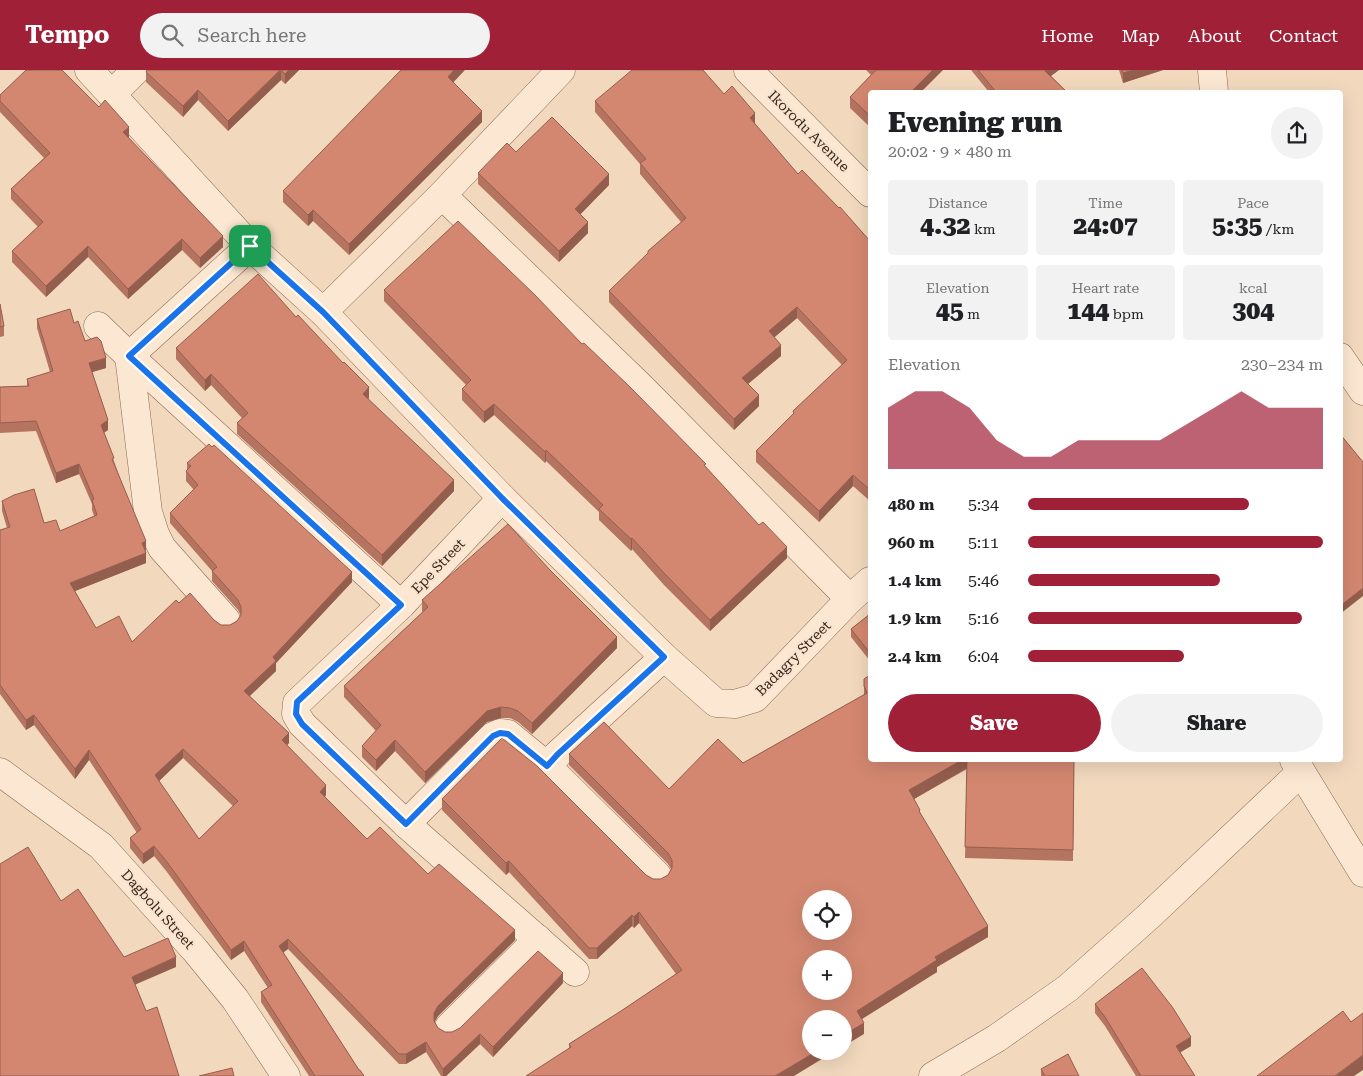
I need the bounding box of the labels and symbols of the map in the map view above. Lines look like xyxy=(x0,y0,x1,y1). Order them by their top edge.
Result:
street label: Ikorodu Avenue xyxy=(765,87,853,175)
pin xyxy=(229,225,271,267)
street label: Epe Street xyxy=(408,535,468,597)
street label: Badagry Street xyxy=(752,617,834,699)
street label: Dagbolu Street xyxy=(118,866,198,952)

